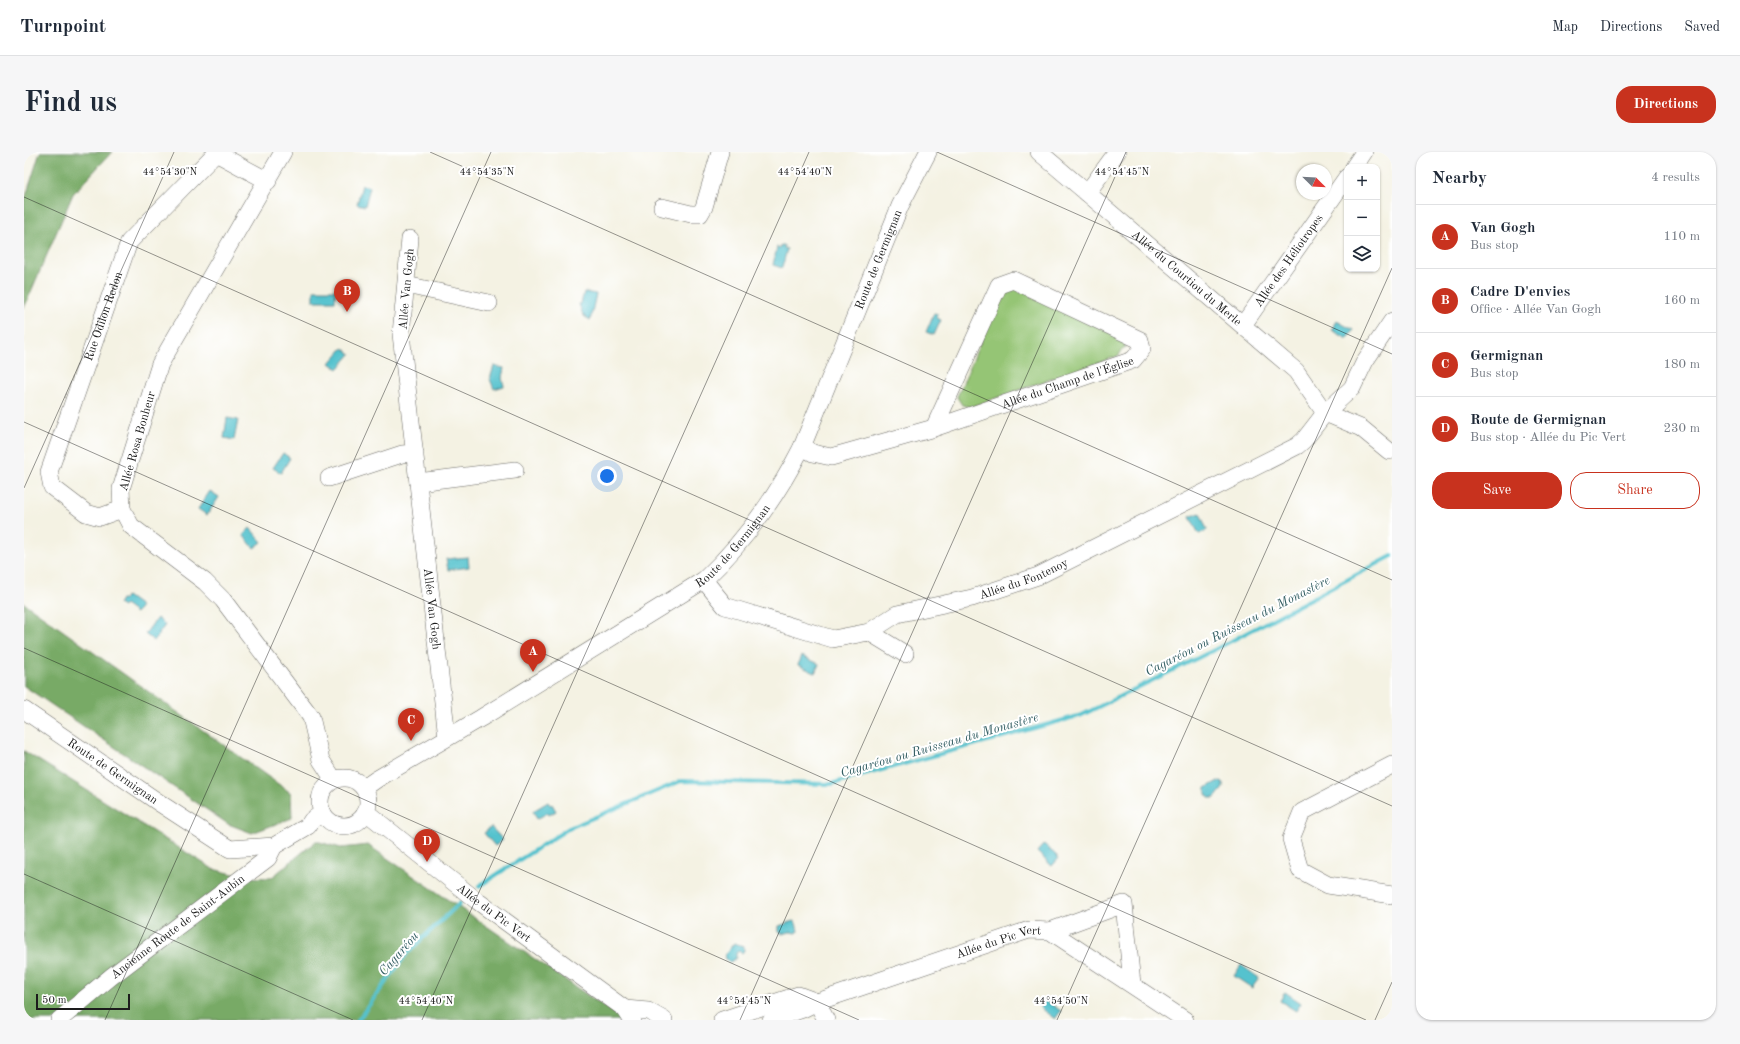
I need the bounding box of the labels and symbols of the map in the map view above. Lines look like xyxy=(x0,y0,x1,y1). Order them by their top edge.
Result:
north arrow xyxy=(1296,164,1332,200)
text: 44°54'30"N xyxy=(143,167,198,177)
text: 44°54'35"N xyxy=(460,167,515,177)
text: 44°54'40"N xyxy=(778,167,833,177)
text: 44°54'45"N xyxy=(1095,167,1150,177)
street label: Route de Germignan xyxy=(854,208,905,311)
street label: Allée des Héliotropes xyxy=(1253,212,1326,309)
street label: Allée du Courtiou du Merle xyxy=(1129,229,1244,329)
street label: Allée Van Gogh xyxy=(397,247,417,330)
street label: Rue Odilon Redon xyxy=(83,270,125,363)
pin: B xyxy=(334,279,360,312)
street label: Allée du Champ de l'Église xyxy=(1000,355,1136,412)
street label: Allée Rosa Bonheur xyxy=(118,390,158,493)
your location xyxy=(597,466,617,486)
street label: Route de Germignan xyxy=(694,502,773,591)
street label: Allée du Fontenoy xyxy=(978,557,1071,602)
street label: Allée Van Gogh xyxy=(421,568,442,651)
water label: Cagaréou ou Ruisseau du Monastère xyxy=(1143,574,1332,679)
pin: A xyxy=(520,639,546,672)
pin: C xyxy=(398,708,424,741)
water label: Cagaréou ou Ruisseau du Monastère xyxy=(839,711,1040,780)
street label: Route de Germignan xyxy=(65,737,160,807)
pin: D xyxy=(414,829,440,862)
street label: Ancienne Route de Saint-Aubin xyxy=(109,873,248,982)
street label: Allée du Pic Vert xyxy=(454,882,533,945)
street label: Allée du Pic Vert xyxy=(955,925,1041,961)
water label: Cagaréou xyxy=(377,929,422,978)
scale bar xyxy=(36,992,130,1011)
text: 44°54'40"N xyxy=(399,996,454,1006)
text: 44°54'45"N xyxy=(717,996,772,1006)
text: 44°54'50"N xyxy=(1034,996,1089,1006)

